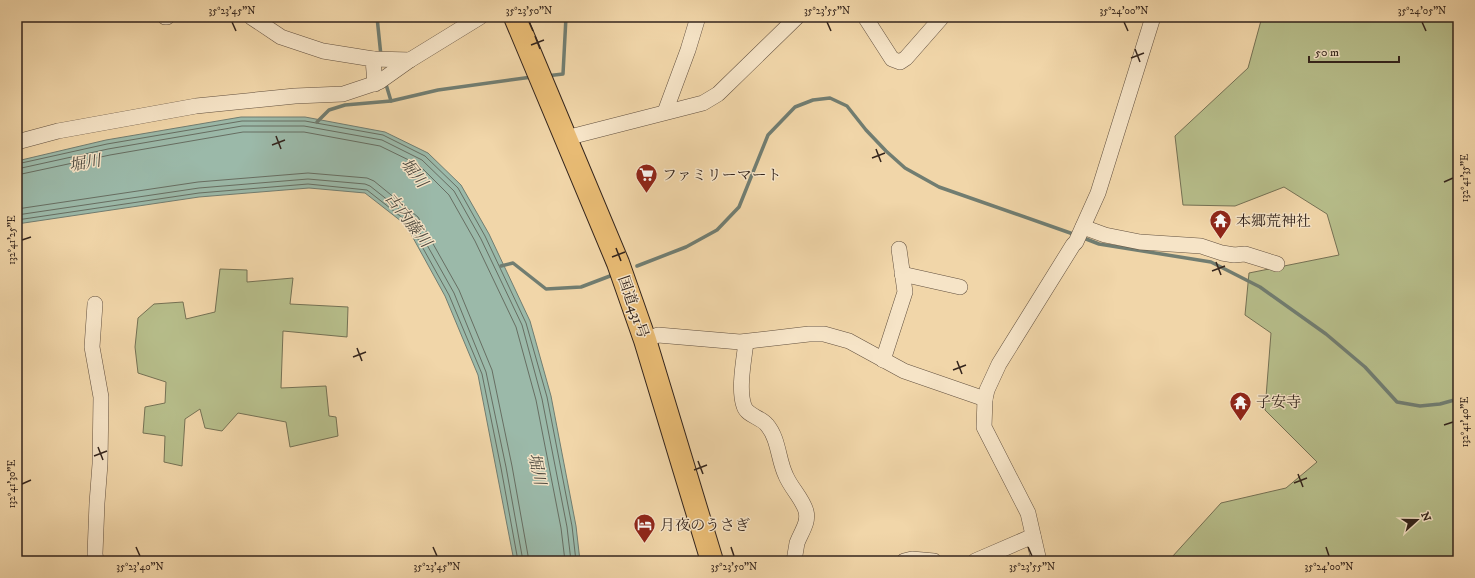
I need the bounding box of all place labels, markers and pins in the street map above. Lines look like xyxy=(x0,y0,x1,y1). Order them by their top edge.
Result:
supermarket icon: ファミリーマート xyxy=(634,162,660,195)
place label: ファミリーマート xyxy=(662,166,782,185)
temple icon: 本郷荒神社 xyxy=(1207,208,1233,241)
place label: 本郷荒神社 xyxy=(1236,212,1311,231)
temple icon: 子安寺 xyxy=(1228,389,1254,422)
place label: 子安寺 xyxy=(1256,393,1301,412)
hotel icon: 月夜のうさぎ xyxy=(631,512,657,545)
place label: 月夜のうさぎ xyxy=(660,516,750,535)

